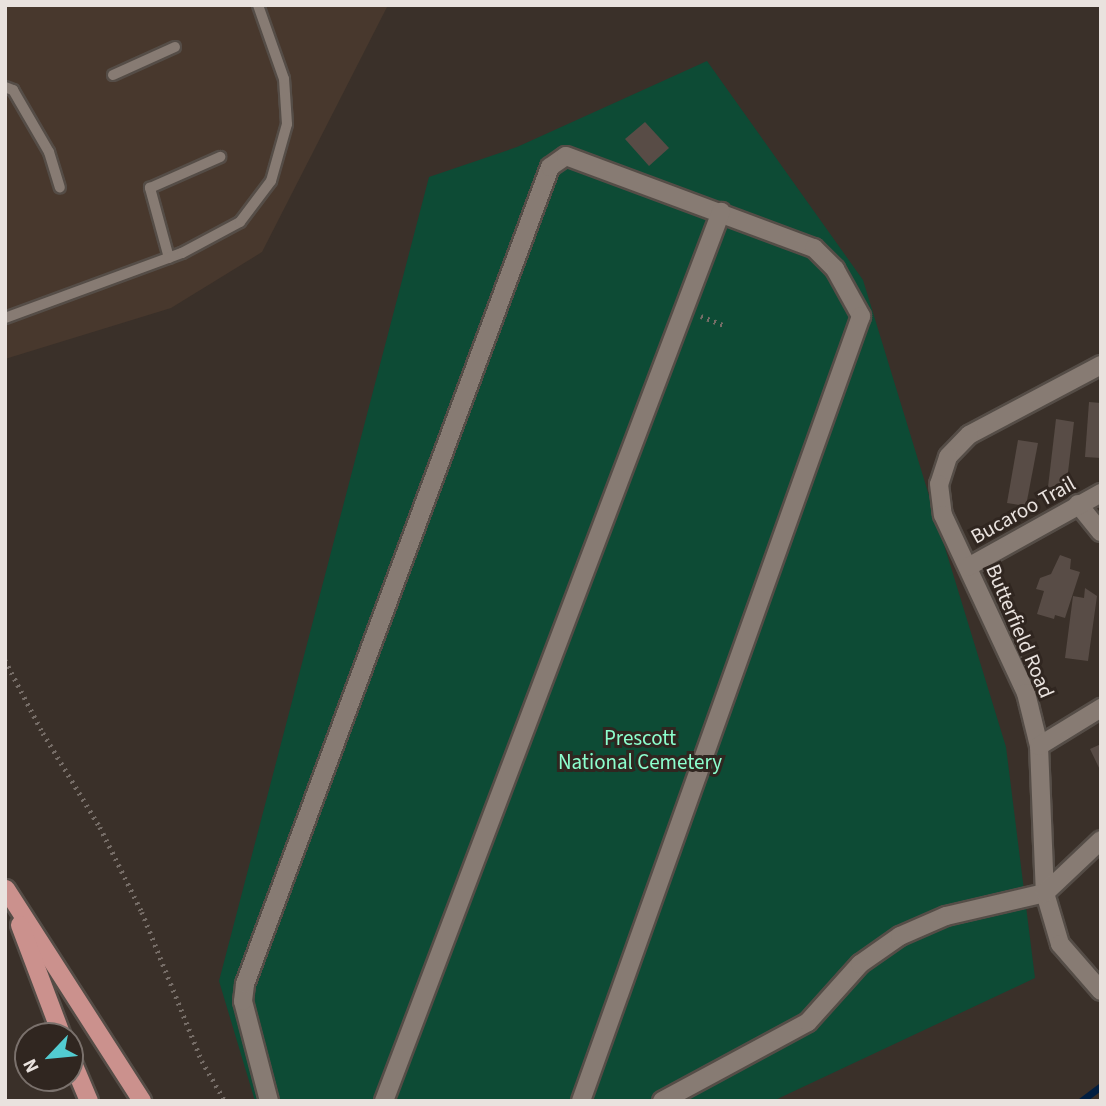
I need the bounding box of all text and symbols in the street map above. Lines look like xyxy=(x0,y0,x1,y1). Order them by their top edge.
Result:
street label: Bucaroo Trail xyxy=(966,471,1080,549)
street label: Butterfield Road xyxy=(980,560,1060,702)
park label: Prescott National Cemetery xyxy=(558,725,722,775)
north arrow xyxy=(14,1022,84,1092)
text: N xyxy=(17,1054,46,1077)

